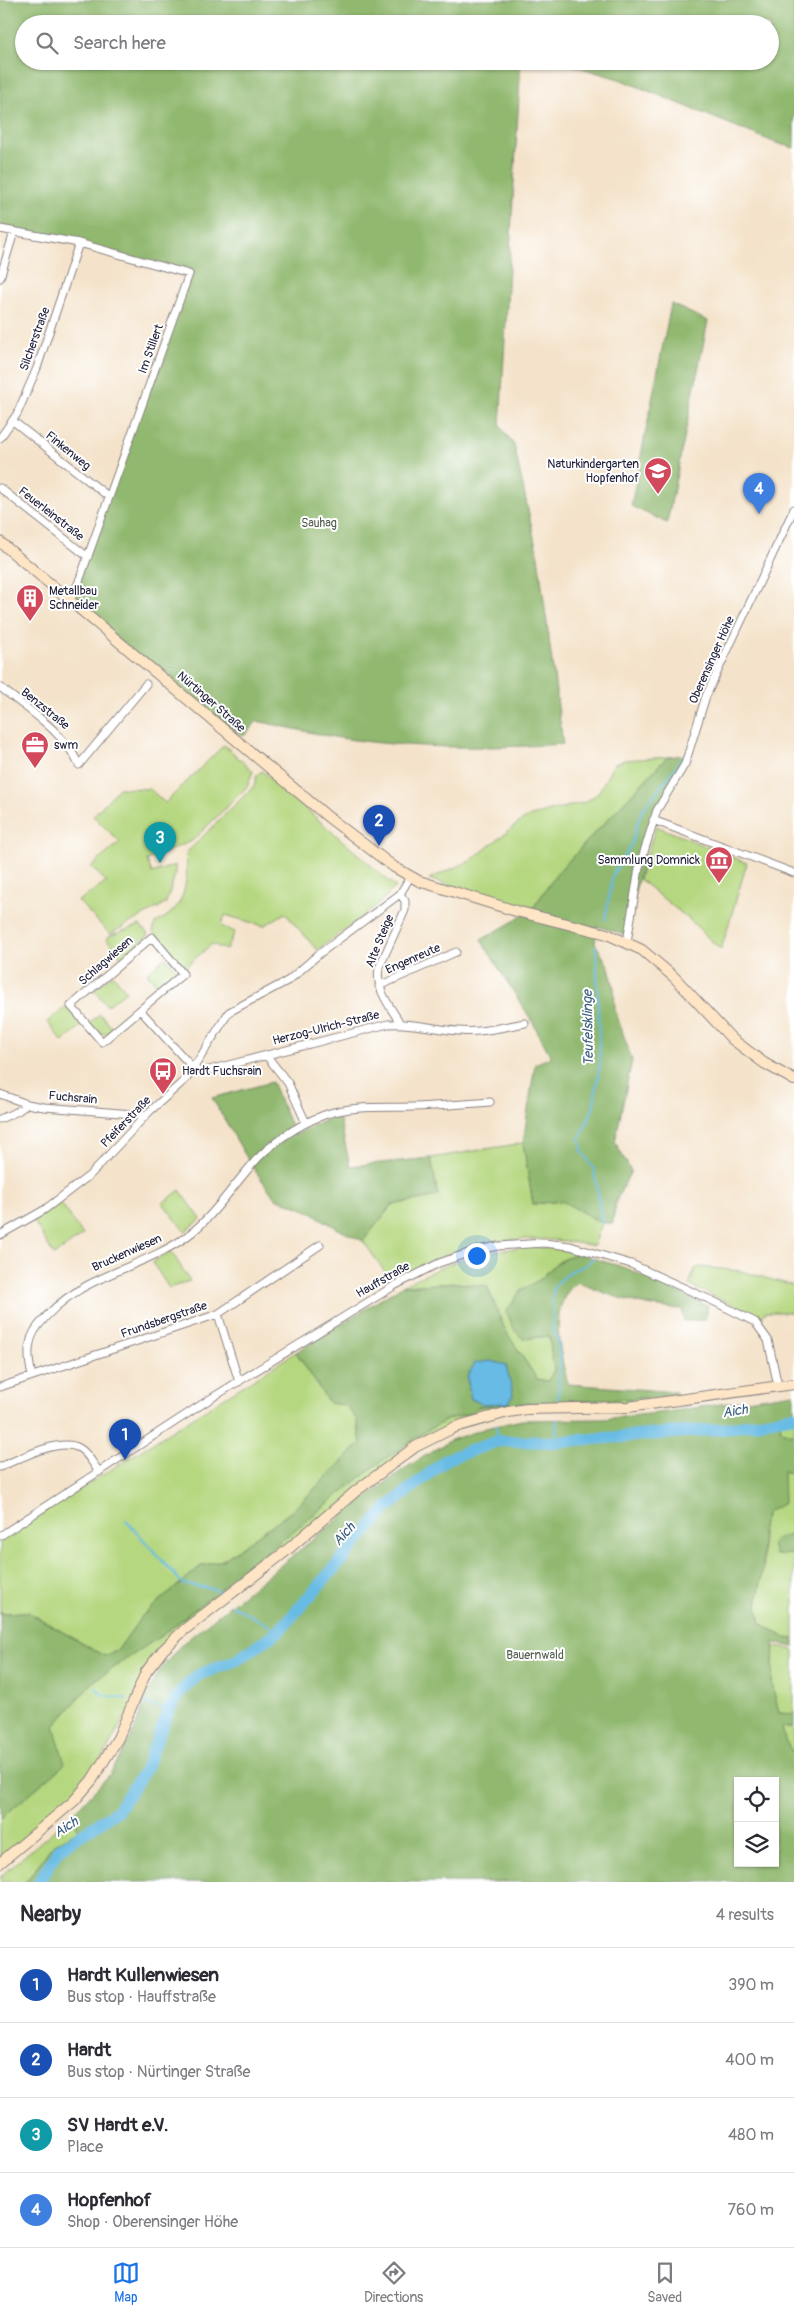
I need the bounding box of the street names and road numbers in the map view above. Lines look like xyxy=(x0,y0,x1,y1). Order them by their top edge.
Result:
street label: Silcherstraße xyxy=(17,305,53,373)
street label: Im Stillert xyxy=(135,322,167,376)
street label: Finkenweg xyxy=(42,428,94,474)
street label: Feuerleinstraße xyxy=(15,484,87,544)
street label: Oberensinger Höhe xyxy=(686,614,738,706)
street label: Nürtinger Straße xyxy=(174,668,248,736)
street label: Benzstraße xyxy=(18,685,72,733)
street label: Alte Steige xyxy=(363,912,397,970)
street label: Schlagwiesen xyxy=(76,933,136,989)
street label: Engenreute xyxy=(383,940,443,978)
street label: Herzog-Ulrich-Straße xyxy=(271,1007,381,1049)
street label: Fuchsrain xyxy=(48,1088,98,1108)
street label: Pfeiferstraße xyxy=(98,1093,154,1151)
street label: Bruckenwiesen xyxy=(90,1231,164,1275)
street label: Hauffstraße xyxy=(354,1259,413,1301)
street label: Frundsbergstraße xyxy=(119,1298,209,1342)

